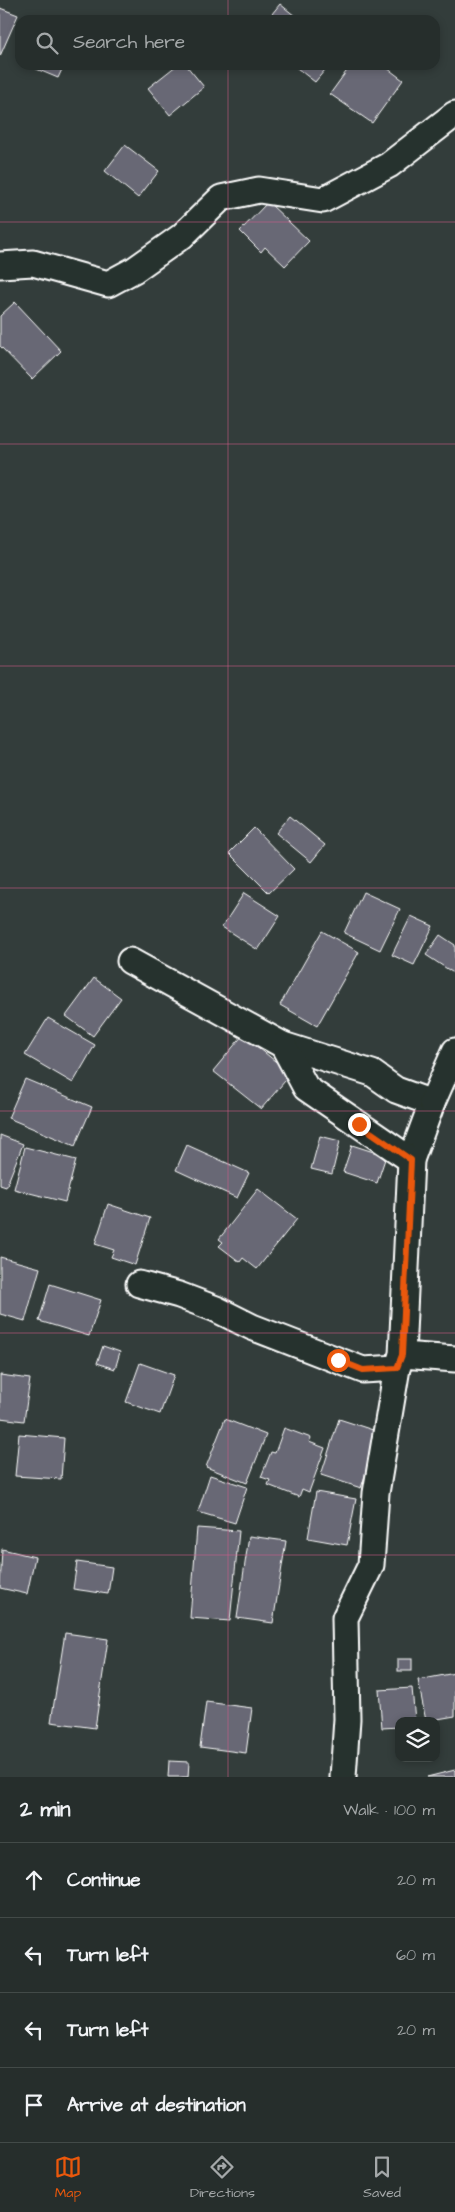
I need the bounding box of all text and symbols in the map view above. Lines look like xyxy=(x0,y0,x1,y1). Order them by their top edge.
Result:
search box xyxy=(15,15,440,70)
icon: search xyxy=(33,29,61,57)
text: Search here xyxy=(73,29,185,56)
route end xyxy=(348,1113,371,1136)
route start xyxy=(327,1349,350,1372)
map controls xyxy=(395,1717,440,1762)
button: layers xyxy=(395,1717,440,1762)
text: 2 min xyxy=(20,1795,70,1824)
text: Walk · 100 m xyxy=(343,1799,435,1821)
icon: ahead xyxy=(20,1866,48,1894)
text: Continue xyxy=(67,1867,141,1894)
text: 20 m xyxy=(397,1869,435,1891)
icon: left xyxy=(20,1941,48,1969)
text: Turn left xyxy=(67,1942,148,1969)
text: 60 m xyxy=(396,1944,435,1966)
icon: left xyxy=(20,2016,48,2044)
text: Turn left xyxy=(67,2017,148,2044)
text: 20 m xyxy=(397,2019,435,2041)
icon: arrive xyxy=(20,2091,48,2119)
text: Arrive at destination xyxy=(67,2092,246,2119)
tab: Map xyxy=(54,2153,82,2203)
tab: Directions xyxy=(190,2153,255,2203)
tab: Saved xyxy=(363,2153,401,2203)

